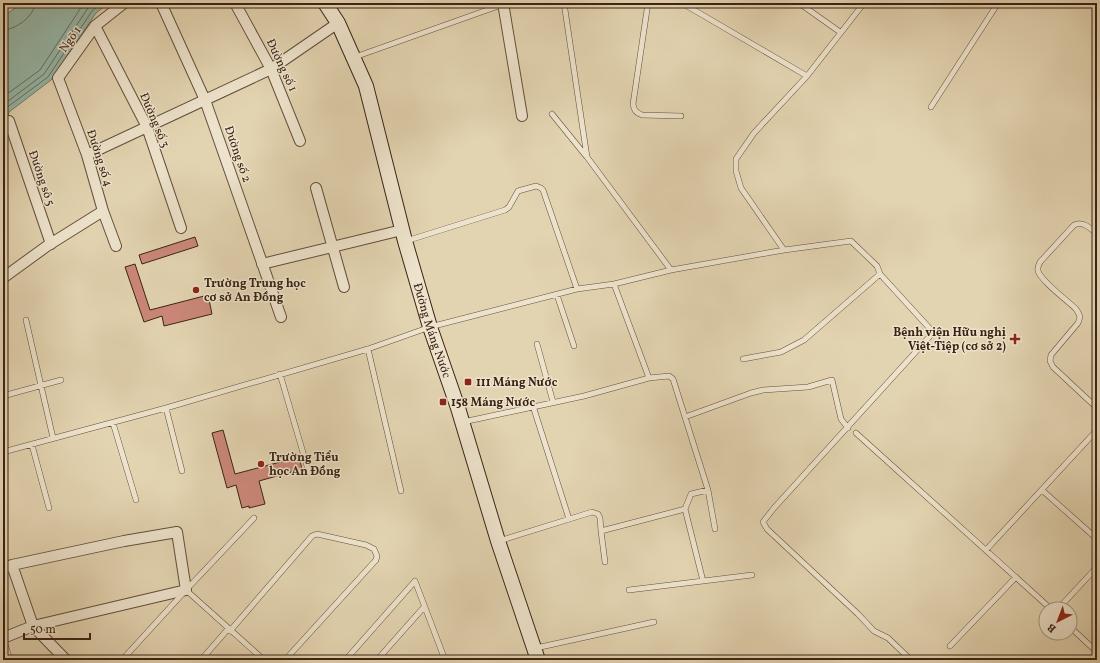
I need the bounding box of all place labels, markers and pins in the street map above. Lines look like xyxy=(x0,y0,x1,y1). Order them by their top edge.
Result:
place label: Trường Trung học cơ sở An Đồng xyxy=(204,276,306,306)
marker: Trường Trung học cơ sở An Đồng xyxy=(191,285,201,295)
place label: Bệnh viện Hữu nghị Việt-Tiệp (cơ sở 2) xyxy=(893,325,1006,355)
marker: Bệnh viện Hữu nghị Việt-Tiệp (cơ sở 2) xyxy=(1009,333,1021,345)
place label: 111 Máng Nước xyxy=(476,375,558,391)
marker: 111 Máng Nước xyxy=(463,377,473,387)
place label: 158 Máng Nước xyxy=(451,395,535,411)
marker: 158 Máng Nước xyxy=(438,397,448,407)
place label: Trường Tiểu học An Đồng xyxy=(269,450,341,480)
marker: Trường Tiểu học An Đồng xyxy=(256,459,266,469)

